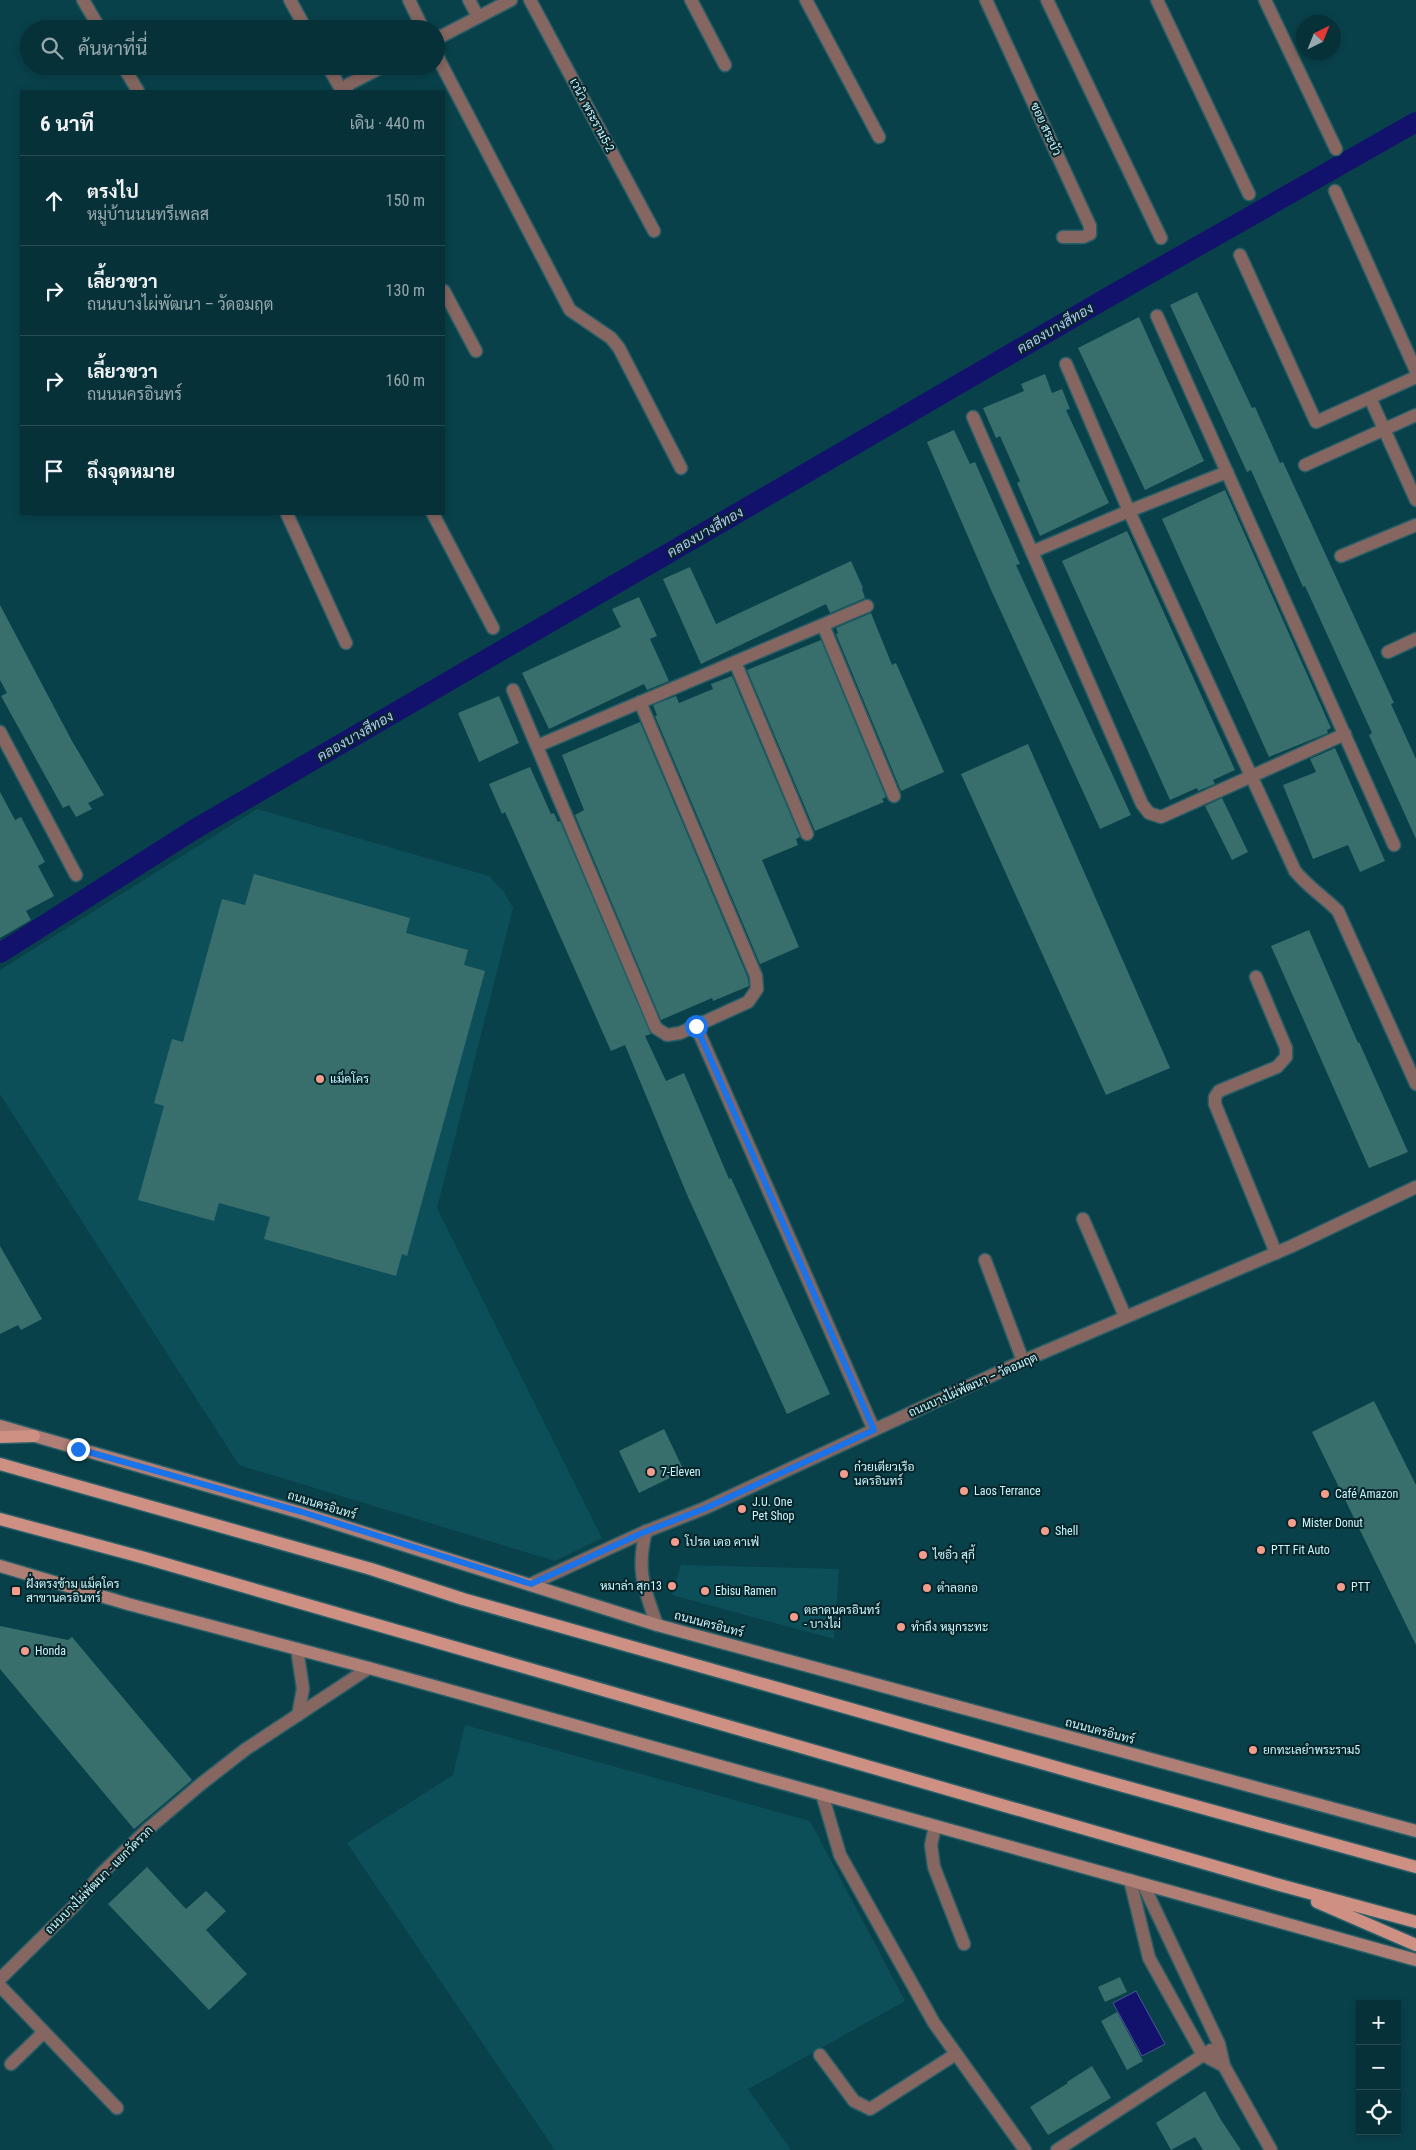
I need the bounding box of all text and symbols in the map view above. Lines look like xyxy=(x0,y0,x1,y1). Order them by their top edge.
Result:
north arrow xyxy=(1296,15,1341,60)
search box xyxy=(20,20,445,75)
icon: search xyxy=(38,34,66,62)
text: ค้นหาที่นี่ xyxy=(78,37,147,60)
street label: เวนิว พระราม5-2 xyxy=(567,76,617,154)
street label: ซอย สระบัว xyxy=(1028,100,1064,158)
text: 6 นาที xyxy=(40,112,94,136)
text: เดิน · 440 m xyxy=(350,114,425,133)
text: ตรงไป xyxy=(87,180,139,203)
icon: ahead xyxy=(40,187,68,215)
text: 150 m xyxy=(386,191,425,210)
text: หมู่บ้านนนทรีเพลส xyxy=(87,205,209,224)
text: เลี้ยวขวา xyxy=(87,270,158,293)
icon: right xyxy=(40,277,68,305)
text: 130 m xyxy=(386,281,425,300)
text: ถนนบางไผ่พัฒนา – วัดอมฤต xyxy=(87,295,273,314)
water label: คลองบางสีทอง xyxy=(1014,299,1096,356)
text: เลี้ยวขวา xyxy=(87,360,158,383)
icon: right xyxy=(40,367,68,395)
text: 160 m xyxy=(386,371,425,390)
text: ถนนนครอินทร์ xyxy=(87,385,182,404)
icon: arrive xyxy=(40,457,68,485)
text: ถึงจุดหมาย xyxy=(87,460,175,483)
water label: คลองบางสีทอง xyxy=(664,503,746,560)
water label: คลองบางสีทอง xyxy=(314,707,396,764)
route start xyxy=(685,1015,708,1038)
place label: แม็คโคร xyxy=(330,1070,369,1086)
marker: แม็คโคร xyxy=(314,1073,326,1085)
street label: ถนนบางไผ่พัฒนา – วัดอมฤต xyxy=(906,1349,1040,1420)
route end xyxy=(67,1438,90,1461)
place label: ก๋วยเตียวเรือ นครอินทร์ xyxy=(854,1459,915,1488)
place label: 7-Eleven xyxy=(661,1465,701,1479)
marker: 7-Eleven xyxy=(645,1466,657,1478)
marker: ก๋วยเตียวเรือ นครอินทร์ xyxy=(838,1468,850,1480)
place label: Laos Terrance xyxy=(974,1484,1041,1498)
marker: Laos Terrance xyxy=(958,1485,970,1497)
street label: ถนนนครอินทร์ xyxy=(286,1487,359,1522)
place label: Café Amazon xyxy=(1335,1487,1398,1501)
marker: Café Amazon xyxy=(1319,1488,1331,1500)
place label: J.U. One Pet Shop xyxy=(752,1495,795,1523)
marker: J.U. One Pet Shop xyxy=(736,1503,748,1515)
place label: Mister Donut xyxy=(1302,1516,1363,1530)
marker: Mister Donut xyxy=(1286,1517,1298,1529)
place label: Shell xyxy=(1055,1524,1078,1538)
marker: Shell xyxy=(1039,1525,1051,1537)
place label: โปรด เดอ คาเฟ่ xyxy=(684,1534,759,1549)
marker: โปรด เดอ คาเฟ่ xyxy=(669,1536,681,1548)
place label: PTT Fit Auto xyxy=(1271,1543,1330,1557)
place label: ไซอิ๋ว สุกี้ xyxy=(932,1544,976,1564)
marker: PTT Fit Auto xyxy=(1255,1544,1267,1556)
marker: ไซอิ๋ว สุกี้ xyxy=(917,1549,929,1561)
place label: ฝั่งตรงข้าม แม็คโคร สาขานครอินทร์ xyxy=(26,1573,120,1605)
place label: หมาล่า สุก13 xyxy=(600,1579,662,1595)
marker: หมาล่า สุก13 xyxy=(666,1580,678,1592)
place label: PTT xyxy=(1351,1580,1370,1594)
place label: ตำลอกอ xyxy=(937,1581,978,1595)
marker: PTT xyxy=(1335,1581,1347,1593)
marker: ตำลอกอ xyxy=(921,1582,933,1594)
place label: Ebisu Ramen xyxy=(715,1584,776,1598)
marker: ฝั่งตรงข้าม แม็คโคร สาขานครอินทร์ xyxy=(10,1585,22,1597)
marker: Ebisu Ramen xyxy=(699,1585,711,1597)
place label: ตลาดนครอินทร์ - บางไผ่ xyxy=(804,1602,880,1631)
street label: ถนนนครอินทร์ xyxy=(673,1607,746,1640)
marker: ตลาดนครอินทร์ - บางไผ่ xyxy=(788,1611,800,1623)
place label: ทำถึง หมูกระทะ xyxy=(911,1620,988,1635)
marker: ทำถึง หมูกระทะ xyxy=(895,1621,907,1633)
place label: Honda xyxy=(35,1644,66,1658)
marker: Honda xyxy=(19,1645,31,1657)
street label: ถนนนครอินทร์ xyxy=(1064,1714,1137,1747)
place label: ยกทะเลยำพระราม5 xyxy=(1263,1743,1360,1757)
marker: ยกทะเลยำพระราม5 xyxy=(1247,1744,1259,1756)
street label: ถนนบางไผ่พัฒนา - แยกวัดรวก xyxy=(41,1822,156,1937)
map controls xyxy=(1356,2000,1401,2135)
button: + xyxy=(1356,2000,1401,2045)
button: − xyxy=(1356,2045,1401,2090)
button: locate xyxy=(1356,2090,1401,2135)

